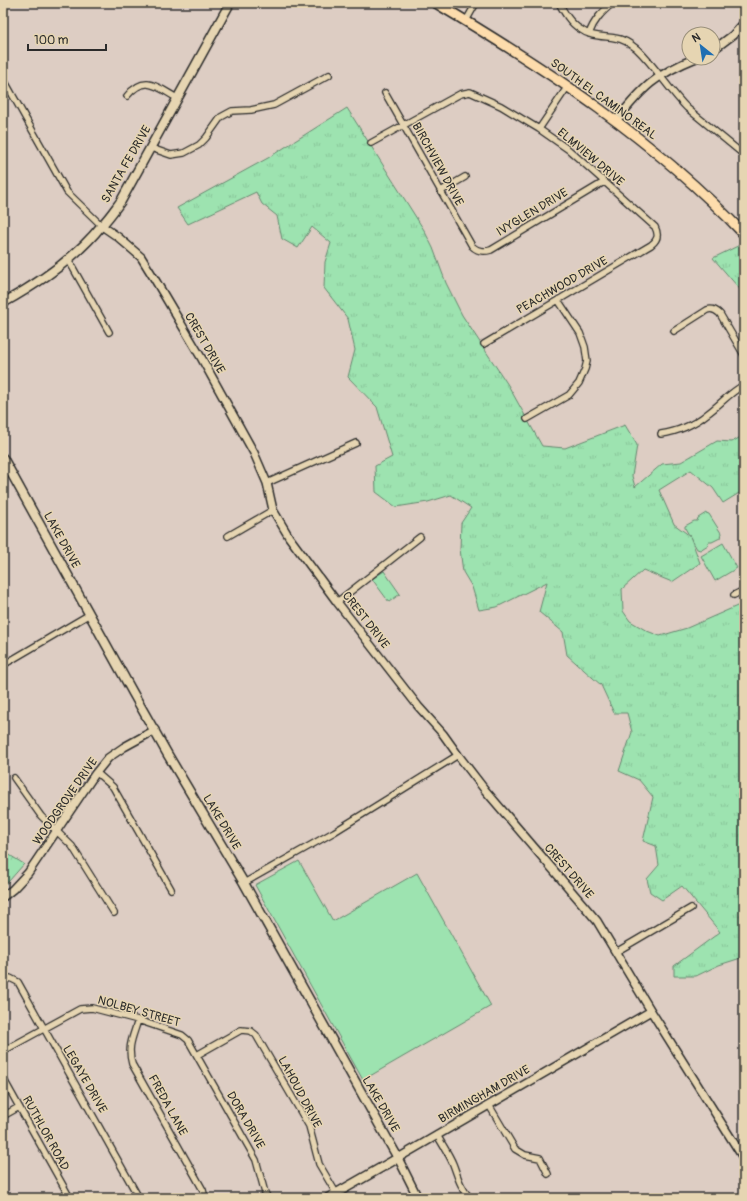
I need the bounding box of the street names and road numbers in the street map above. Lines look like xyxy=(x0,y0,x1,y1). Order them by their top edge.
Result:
street label: SOUTH EL CAMINO REAL xyxy=(547,56,660,143)
street label: BIRCHVIEW DRIVE xyxy=(408,120,467,209)
street label: SANTA FE DRIVE xyxy=(98,123,155,206)
street label: ELMVIEW DRIVE xyxy=(554,125,627,190)
street label: IVYGLEN DRIVE xyxy=(494,185,571,240)
street label: PEACHWOOD DRIVE xyxy=(514,253,610,318)
street label: CREST DRIVE xyxy=(181,310,228,377)
street label: LAKE DRIVE xyxy=(40,510,83,571)
street label: CREST DRIVE xyxy=(339,589,392,652)
street label: WOODGROVE DRIVE xyxy=(30,755,101,848)
street label: LAKE DRIVE xyxy=(199,792,244,853)
street label: CREST DRIVE xyxy=(541,841,597,902)
street label: NOLBEY STREET xyxy=(96,993,182,1030)
street label: LEGAYE DRIVE xyxy=(59,1043,110,1116)
street label: LAHOUD DRIVE xyxy=(274,1054,325,1131)
street label: BIRMINGHAM DRIVE xyxy=(436,1062,533,1127)
street label: FREDA LANE xyxy=(145,1072,190,1138)
street label: LAKE DRIVE xyxy=(359,1074,403,1135)
street label: DORA DRIVE xyxy=(223,1089,268,1152)
street label: RUTHLOR ROAD xyxy=(19,1093,72,1174)

